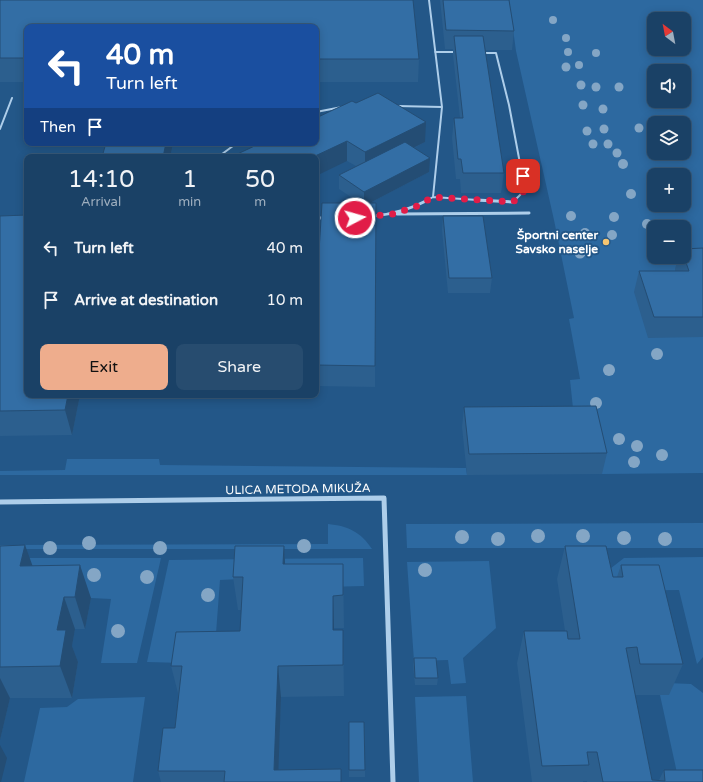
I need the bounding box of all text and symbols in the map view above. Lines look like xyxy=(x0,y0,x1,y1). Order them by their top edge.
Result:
north arrow xyxy=(647,12,691,56)
map controls xyxy=(647,12,691,264)
text: 40 m xyxy=(106,38,174,72)
icon: left xyxy=(40,40,92,92)
button: sound xyxy=(647,64,691,108)
text: Turn left xyxy=(106,72,178,94)
icon: arrive xyxy=(84,116,106,138)
button: layers xyxy=(647,116,691,160)
text: Then xyxy=(40,118,76,136)
pin xyxy=(506,159,540,193)
text: 14:10 xyxy=(68,165,134,194)
text: 1 xyxy=(182,165,197,194)
text: 50 xyxy=(245,165,275,194)
icon: arrive xyxy=(512,165,534,187)
button: + xyxy=(647,168,691,212)
text: Arrival xyxy=(81,194,121,210)
text: min xyxy=(178,194,201,210)
text: m xyxy=(254,194,266,210)
position arrow xyxy=(334,197,376,239)
button: − xyxy=(647,220,691,264)
place label: Športni center Savsko naselje xyxy=(516,228,598,257)
icon: left xyxy=(40,237,62,259)
marker: Športni center Savsko naselje xyxy=(601,237,611,247)
text: Turn left xyxy=(74,239,134,257)
text: 40 m xyxy=(266,239,303,257)
icon: arrive xyxy=(40,289,62,311)
text: Arrive at destination xyxy=(74,291,218,309)
text: 10 m xyxy=(266,291,303,309)
button: Exit xyxy=(40,344,168,390)
button: Share xyxy=(176,344,303,390)
street label: ULICA METODA MIKUŽA xyxy=(225,481,371,497)

